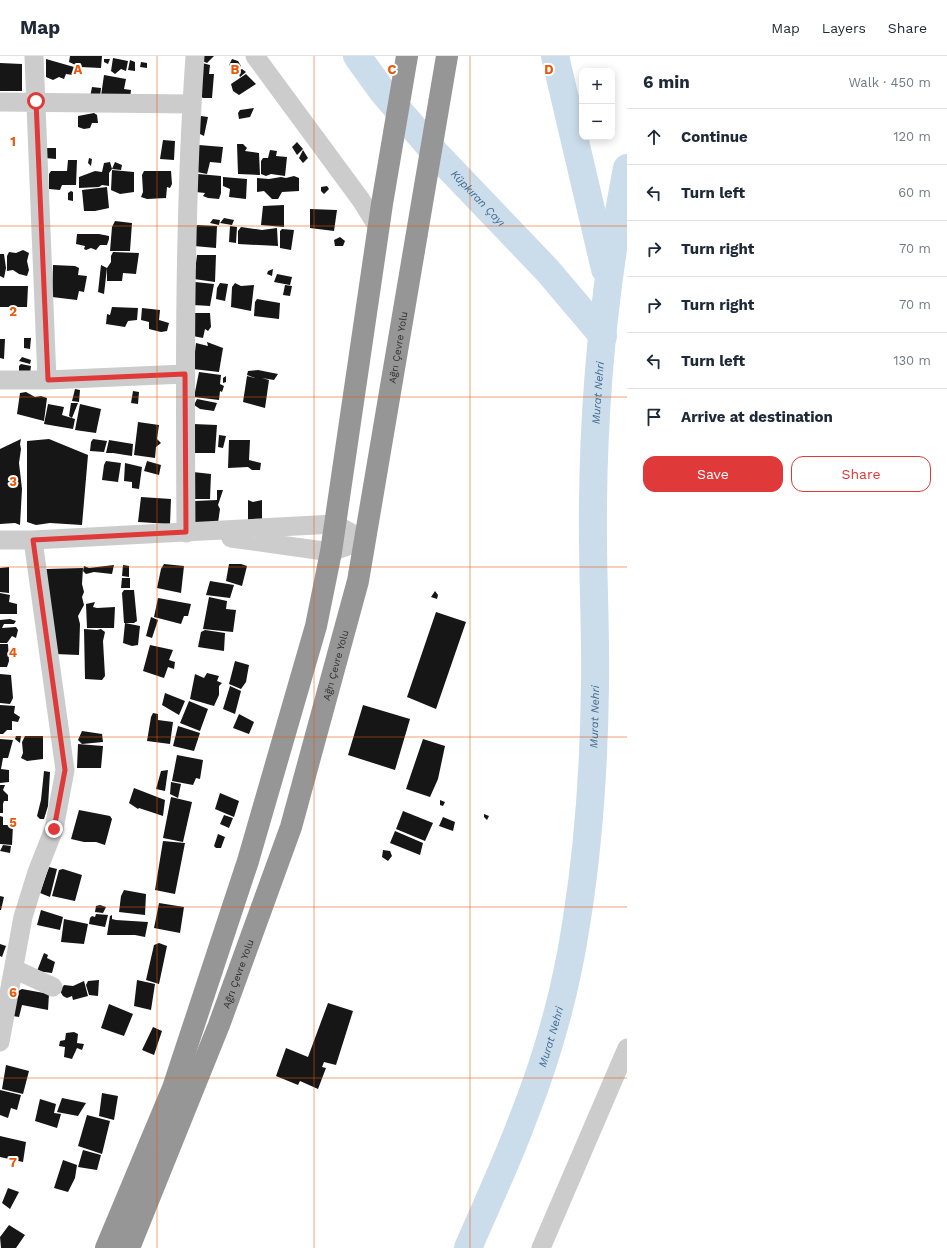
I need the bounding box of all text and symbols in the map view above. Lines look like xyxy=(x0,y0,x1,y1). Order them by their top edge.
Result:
text: Map xyxy=(20,16,60,39)
text: Map xyxy=(771,20,800,36)
text: Layers xyxy=(822,20,866,36)
text: Share xyxy=(888,20,927,36)
text: A xyxy=(74,62,83,77)
text: B xyxy=(231,62,240,77)
text: C xyxy=(388,62,397,77)
text: D xyxy=(544,62,554,77)
map controls xyxy=(579,68,615,140)
button: + xyxy=(579,68,615,104)
text: 6 min xyxy=(643,72,690,92)
text: Walk · 450 m xyxy=(848,75,931,90)
route start xyxy=(27,92,45,110)
button: − xyxy=(579,104,615,140)
icon: ahead xyxy=(643,126,665,148)
text: Continue xyxy=(681,128,748,146)
text: 120 m xyxy=(893,129,931,144)
text: 1 xyxy=(10,134,16,149)
water label: Küpkıran Çayı xyxy=(448,168,508,229)
icon: left xyxy=(643,182,665,204)
text: Turn left xyxy=(681,184,745,202)
text: 60 m xyxy=(898,185,931,200)
icon: right xyxy=(643,238,665,260)
text: Turn right xyxy=(681,240,754,258)
text: 70 m xyxy=(899,241,931,256)
icon: right xyxy=(643,294,665,316)
text: Turn right xyxy=(681,296,754,314)
text: 70 m xyxy=(899,297,931,312)
text: 2 xyxy=(9,304,17,319)
street label: Ağrı Çevre Yolu xyxy=(387,311,410,384)
icon: left xyxy=(643,350,665,372)
text: Turn left xyxy=(681,352,745,370)
text: 130 m xyxy=(893,353,931,368)
water label: Murat Nehri xyxy=(590,360,607,424)
icon: arrive xyxy=(643,406,665,428)
text: Arrive at destination xyxy=(681,408,833,426)
button: Save xyxy=(643,456,783,492)
button: Share xyxy=(791,456,931,492)
text: 3 xyxy=(9,474,17,489)
street label: Ağrı Çevre Yolu xyxy=(321,629,350,702)
text: 4 xyxy=(9,645,18,660)
water label: Murat Nehri xyxy=(587,684,602,748)
text: 5 xyxy=(9,815,17,830)
route end xyxy=(45,820,63,838)
street label: Ağrı Çevre Yolu xyxy=(220,938,256,1010)
text: 6 xyxy=(9,985,17,1000)
water label: Murat Nehri xyxy=(536,1004,566,1069)
text: 7 xyxy=(9,1155,17,1170)

